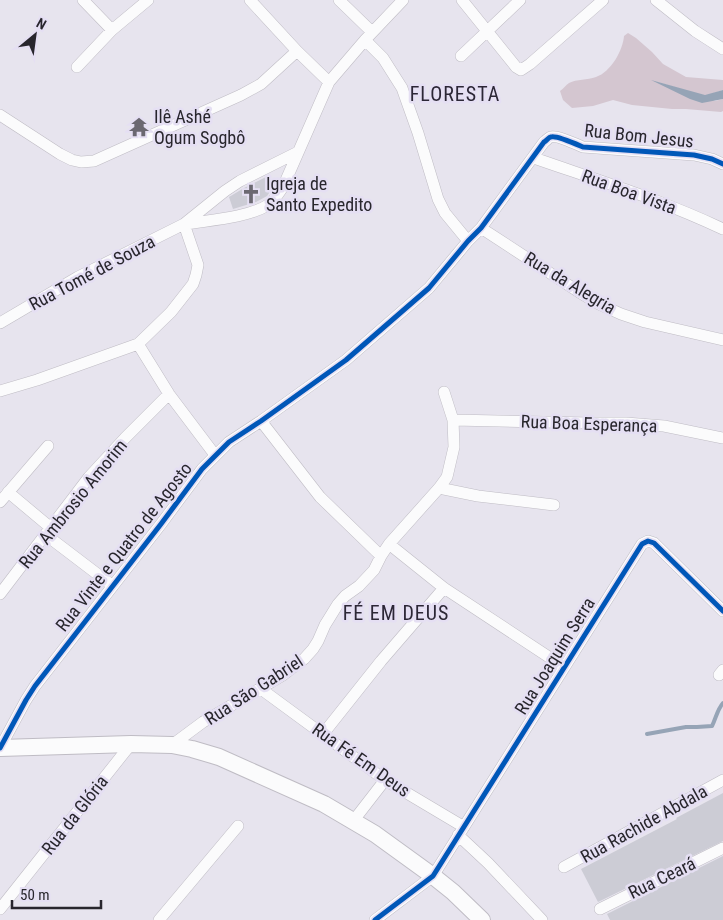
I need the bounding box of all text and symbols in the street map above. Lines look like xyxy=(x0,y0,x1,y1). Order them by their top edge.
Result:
north arrow xyxy=(10,10,60,60)
text: N xyxy=(34,15,49,33)
district label: FLORESTA xyxy=(410,82,500,106)
place label: Ilê Ashé Ogum Sogbô xyxy=(154,106,245,148)
temple icon: Ilê Ashé Ogum Sogbô xyxy=(128,116,150,138)
street label: Rua Bom Jesus xyxy=(583,119,695,152)
street label: Rua Boa Vista xyxy=(579,165,679,218)
place label: Igreja de Santo Expedito xyxy=(266,173,372,215)
church icon: Igreja de Santo Expedito xyxy=(240,183,262,205)
street label: Rua Tomé de Souza xyxy=(25,231,158,315)
street label: Rua da Alegria xyxy=(521,247,620,318)
street label: Rua Boa Esperança xyxy=(520,411,658,436)
street label: Rua Ambrosio Amorim xyxy=(14,435,131,572)
street label: Rua Vinte e Quatro de Agosto xyxy=(51,458,196,635)
street label: Rua Joaquim Serra xyxy=(510,593,599,718)
district label: FÉ EM DEUS xyxy=(343,601,449,625)
street label: Rua São Gabriel xyxy=(201,650,307,729)
street label: Rua Fé Em Deus xyxy=(308,718,414,801)
street label: Rua da Glória xyxy=(37,771,112,858)
street label: Rua Rachide Abdala xyxy=(577,780,711,867)
street label: Rua Ceará xyxy=(625,852,699,903)
scale bar xyxy=(12,878,101,910)
text: 50 m xyxy=(20,886,50,904)

